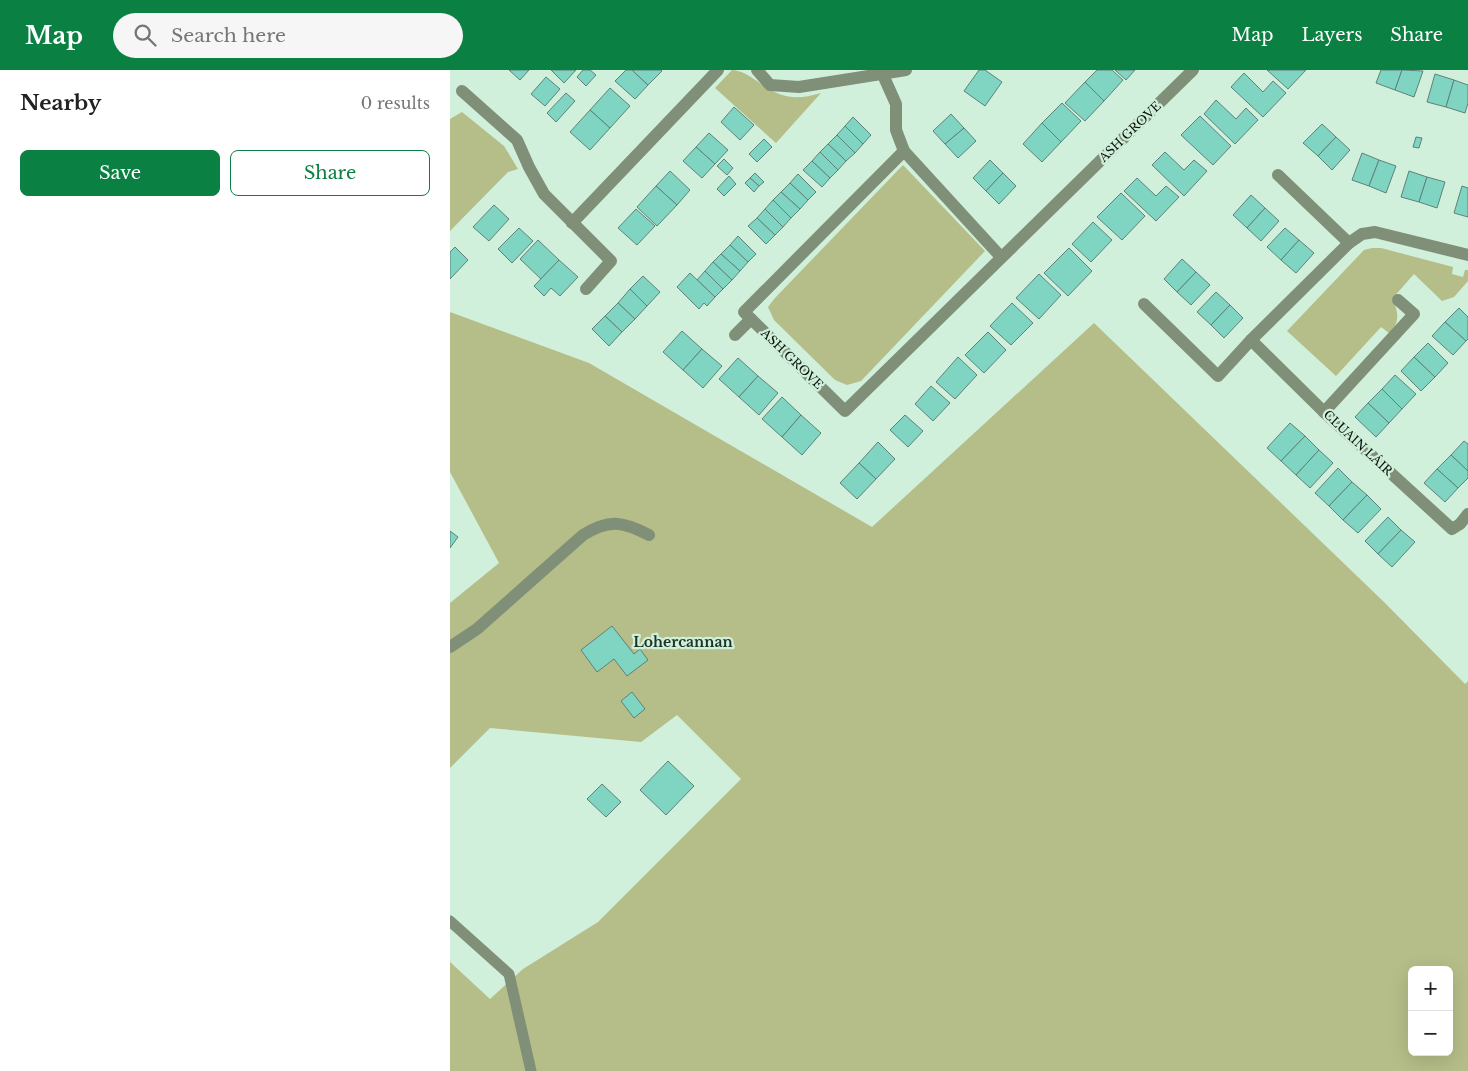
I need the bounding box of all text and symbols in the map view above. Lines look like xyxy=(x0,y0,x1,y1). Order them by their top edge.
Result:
search box xyxy=(113,13,463,58)
text: Map xyxy=(25,21,83,50)
icon: search xyxy=(131,21,159,49)
text: Search here xyxy=(171,24,286,47)
text: Map xyxy=(1232,24,1273,46)
text: Layers xyxy=(1301,24,1362,46)
text: Share xyxy=(1390,24,1443,46)
text: Nearby xyxy=(20,90,101,116)
text: 0 results xyxy=(361,93,430,113)
street label: ASH GROVE xyxy=(1095,98,1164,166)
button: Save xyxy=(20,150,220,196)
button: Share xyxy=(230,150,430,196)
street label: ASH GROVE xyxy=(758,325,827,392)
street label: CLUAIN LÁIR xyxy=(1321,406,1397,479)
district label: Lohercannan xyxy=(633,633,733,651)
map controls xyxy=(1408,966,1453,1056)
button: + xyxy=(1408,966,1453,1011)
button: − xyxy=(1408,1011,1453,1056)

